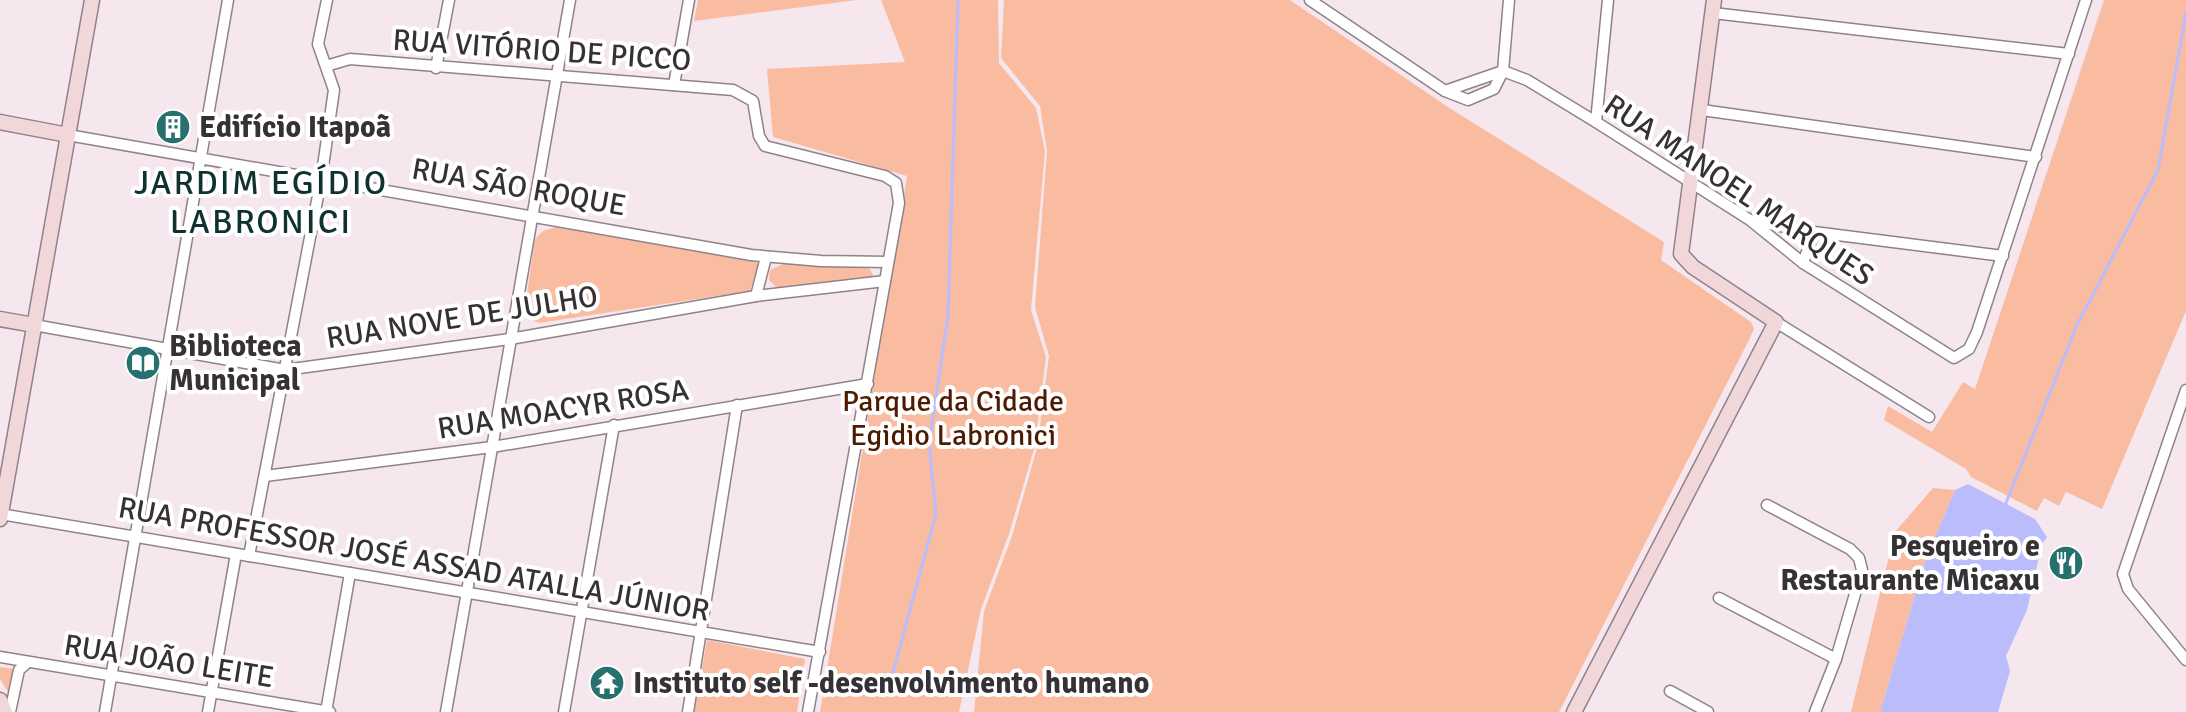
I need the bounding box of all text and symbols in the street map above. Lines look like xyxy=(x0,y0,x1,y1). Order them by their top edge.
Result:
street label: RUA VITÓRIO DE PICCO xyxy=(391,22,693,79)
street label: RUA MANOEL MARQUES xyxy=(1597,86,1881,294)
building icon: Edifício Itapoã xyxy=(154,108,192,146)
place label: Edifício Itapoã xyxy=(199,109,391,146)
street label: RUA SÃO ROQUE xyxy=(409,150,629,225)
district label: JARDIM EGÍDIO LABRONICI xyxy=(134,162,388,243)
street label: RUA NOVE DE JULHO xyxy=(324,278,601,357)
place label: Biblioteca Municipal xyxy=(169,328,302,399)
library icon: Biblioteca Municipal xyxy=(124,344,162,382)
street label: RUA MOACYR ROSA xyxy=(435,371,691,448)
park label: Parque da Cidade Egidio Labronici xyxy=(842,383,1064,454)
street label: RUA PROFESSOR JOSÉ ASSAD ATALLA JÚNIOR xyxy=(115,489,712,630)
place label: Pesqueiro e Restaurante Micaxu xyxy=(1780,528,2040,599)
restaurant icon: Pesqueiro e Restaurante Micaxu xyxy=(2047,544,2085,582)
street label: RUA JOÃO LEITE xyxy=(61,627,276,696)
temple icon: Instituto self -desenvolvimento humano xyxy=(588,664,626,702)
place label: Instituto self -desenvolvimento humano xyxy=(633,665,1149,702)

